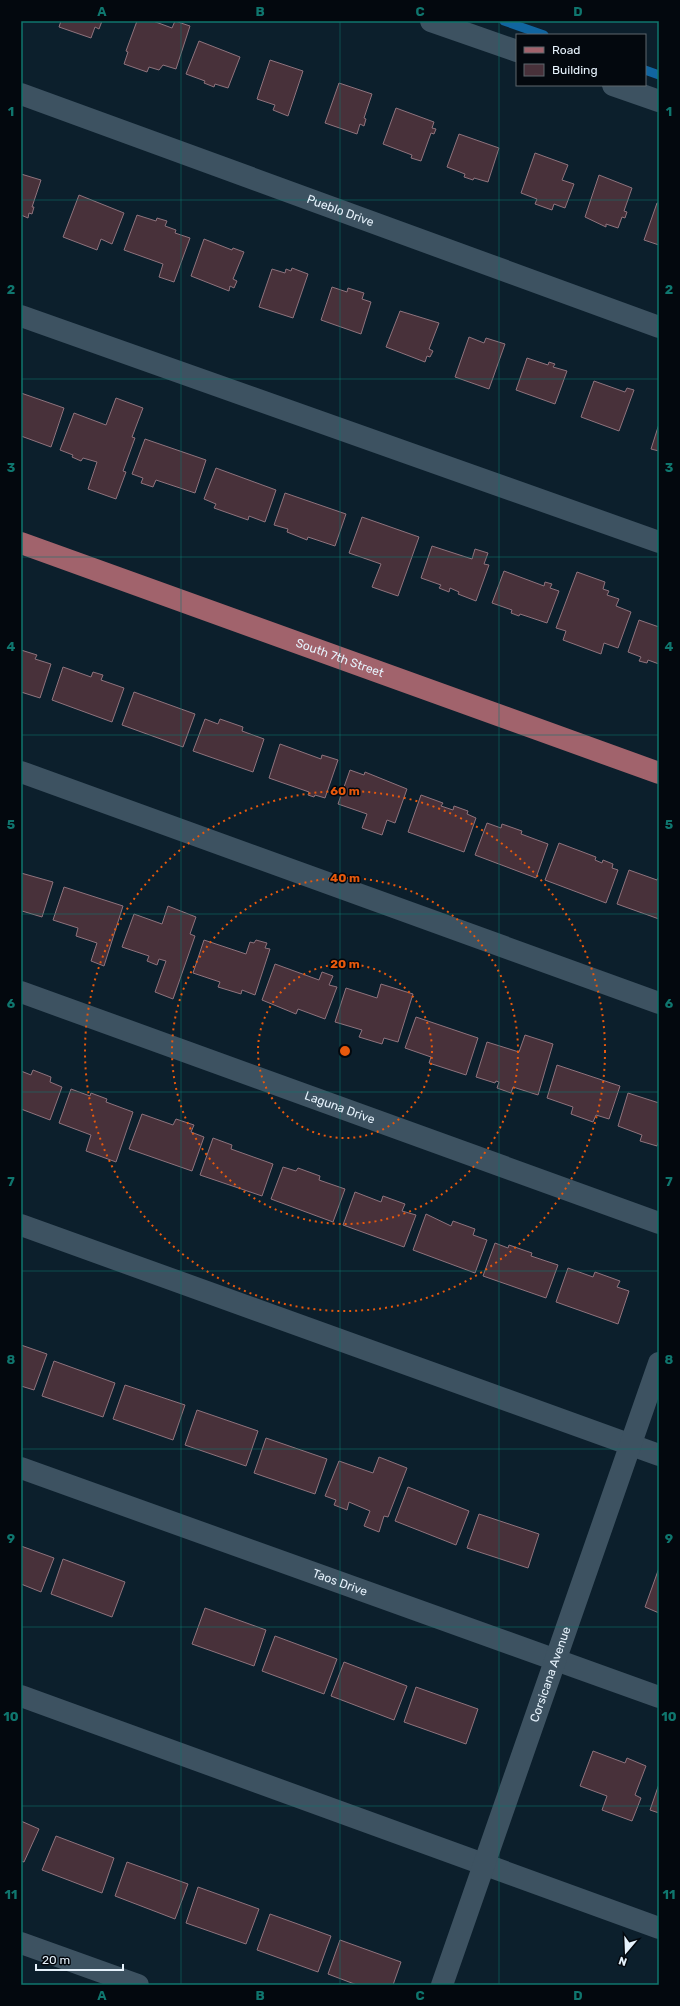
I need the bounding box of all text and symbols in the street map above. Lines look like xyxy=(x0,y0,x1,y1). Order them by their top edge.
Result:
text: A xyxy=(97,4,107,19)
text: B xyxy=(255,4,265,19)
text: C xyxy=(415,4,425,19)
text: D xyxy=(573,4,583,19)
legend xyxy=(516,34,646,86)
text: Road xyxy=(552,43,580,57)
text: Building xyxy=(552,63,598,77)
text: 1 xyxy=(8,104,14,119)
text: 1 xyxy=(666,104,672,119)
street label: Pueblo Drive xyxy=(305,192,376,229)
text: 2 xyxy=(7,282,15,297)
text: 2 xyxy=(665,282,673,297)
text: 3 xyxy=(7,460,16,475)
text: 3 xyxy=(665,460,674,475)
street label: South 7th Street xyxy=(294,636,386,680)
text: 4 xyxy=(7,639,16,654)
text: 4 xyxy=(665,639,674,654)
text: 60 m xyxy=(330,784,360,798)
text: 5 xyxy=(7,817,15,832)
text: 5 xyxy=(665,817,673,832)
text: 40 m xyxy=(330,871,360,885)
text: 20 m xyxy=(330,957,360,971)
text: 6 xyxy=(7,996,16,1011)
text: 6 xyxy=(665,996,674,1011)
centre of rings xyxy=(338,1044,352,1058)
street label: Laguna Drive xyxy=(303,1088,377,1127)
text: 7 xyxy=(7,1174,15,1189)
text: 7 xyxy=(665,1174,673,1189)
text: 8 xyxy=(7,1352,16,1367)
text: 8 xyxy=(665,1352,674,1367)
text: 9 xyxy=(7,1531,15,1546)
text: 9 xyxy=(665,1531,673,1546)
street label: Taos Drive xyxy=(311,1566,370,1599)
street label: Corsicana Avenue xyxy=(527,1624,574,1724)
text: 10 xyxy=(3,1709,19,1724)
text: 10 xyxy=(661,1709,677,1724)
text: 11 xyxy=(5,1887,17,1902)
text: 11 xyxy=(663,1887,675,1902)
north arrow xyxy=(606,1932,646,1972)
scale bar xyxy=(36,1946,123,1972)
text: 20 m xyxy=(42,1953,70,1967)
text: N xyxy=(617,1954,629,1968)
text: A xyxy=(97,1988,107,2003)
text: B xyxy=(255,1988,265,2003)
text: C xyxy=(415,1988,425,2003)
text: D xyxy=(573,1988,583,2003)

